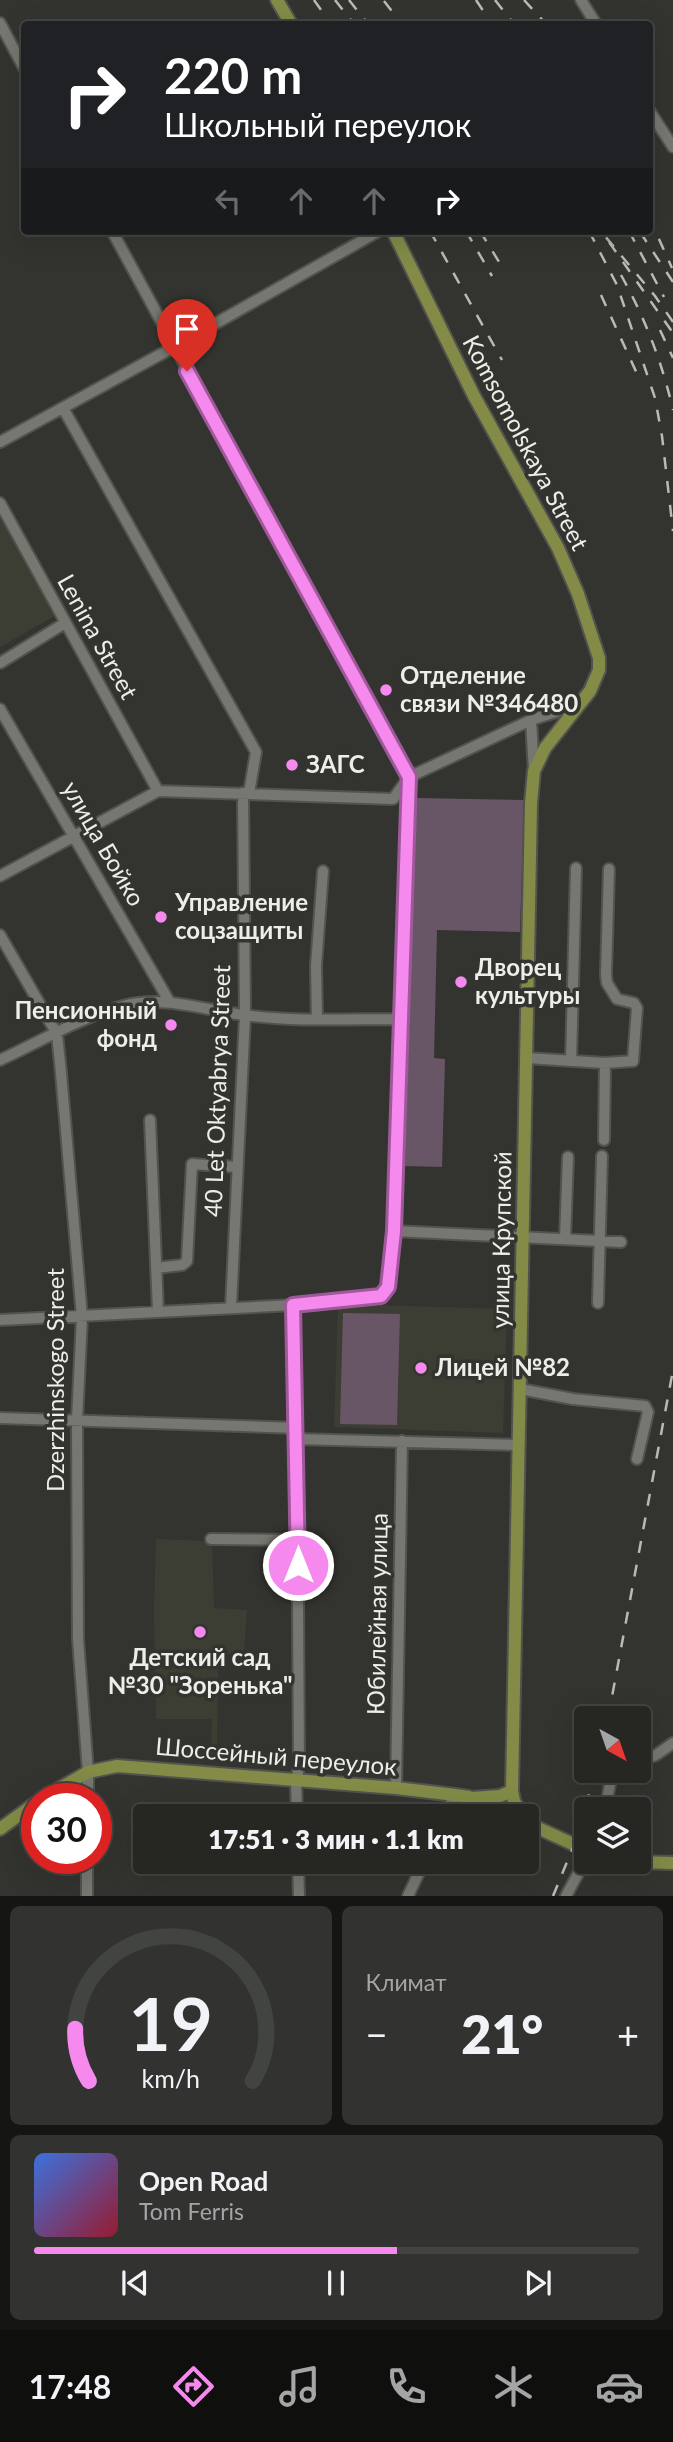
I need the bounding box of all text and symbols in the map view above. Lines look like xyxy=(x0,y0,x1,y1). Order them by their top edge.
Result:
text: 220 m xyxy=(164,46,302,104)
icon: right xyxy=(49,49,140,140)
text: Школьный переулок xyxy=(164,105,471,144)
icon: left xyxy=(209,182,247,220)
icon: ahead xyxy=(282,182,320,220)
icon: ahead xyxy=(355,182,393,220)
icon: right xyxy=(428,182,466,220)
pin xyxy=(157,299,217,371)
icon: arrive xyxy=(168,310,206,348)
street label: Komsomolskaya Street xyxy=(457,330,595,555)
street label: Lenina Street xyxy=(52,569,145,704)
place label: Отделение связи №346480 xyxy=(400,660,578,717)
marker: Отделение связи №346480 xyxy=(378,682,394,698)
place label: ЗАГС xyxy=(306,749,365,778)
marker: ЗАГС xyxy=(284,757,300,773)
street label: улица Бойко xyxy=(57,776,152,911)
place label: Управление соцзащиты xyxy=(174,887,308,944)
marker: Управление соцзащиты xyxy=(153,909,169,925)
place label: Дворец культуры xyxy=(475,952,580,1009)
street label: 40 Let Oktyabrya Street xyxy=(198,964,235,1217)
marker: Дворец культуры xyxy=(453,974,469,990)
place label: Пенсионный фонд xyxy=(15,995,157,1052)
marker: Пенсионный фонд xyxy=(163,1017,179,1033)
street label: улица Крупской xyxy=(484,1151,517,1329)
street label: Dzerzhinskogo Street xyxy=(40,1268,69,1492)
place label: Лицей №82 xyxy=(434,1352,570,1381)
marker: Лицей №82 xyxy=(413,1360,429,1376)
street label: Юбилейная улица xyxy=(360,1513,393,1715)
position arrow xyxy=(261,1528,335,1602)
marker: Детский сад №30 "Зоренька" xyxy=(192,1624,208,1640)
place label: Детский сад №30 "Зоренька" xyxy=(107,1642,293,1699)
north arrow xyxy=(574,1706,651,1783)
map controls xyxy=(574,1706,651,1874)
street label: Шоссейный переулок xyxy=(154,1731,399,1781)
speed limit sign: 30 xyxy=(21,1783,112,1874)
button: layers xyxy=(574,1797,651,1874)
text: 17:51 · 3 мин · 1.1 km xyxy=(208,1823,464,1855)
text: Климат xyxy=(366,1968,447,1996)
text: 19 xyxy=(129,1980,213,2068)
text: 21° xyxy=(461,2003,543,2065)
text: − xyxy=(366,2011,388,2057)
text: + xyxy=(617,2011,639,2057)
text: km/h xyxy=(141,2063,200,2093)
text: Open Road xyxy=(139,2165,268,2197)
text: Tom Ferris xyxy=(139,2197,244,2225)
icon: previous xyxy=(116,2264,154,2302)
icon: pause xyxy=(317,2264,355,2302)
icon: next xyxy=(519,2264,557,2302)
icon: directions xyxy=(169,2362,218,2411)
icon: music xyxy=(275,2362,324,2411)
icon: phone xyxy=(382,2362,431,2411)
icon: climate xyxy=(489,2362,538,2411)
icon: car xyxy=(595,2362,644,2411)
text: 17:48 xyxy=(29,2367,111,2406)

